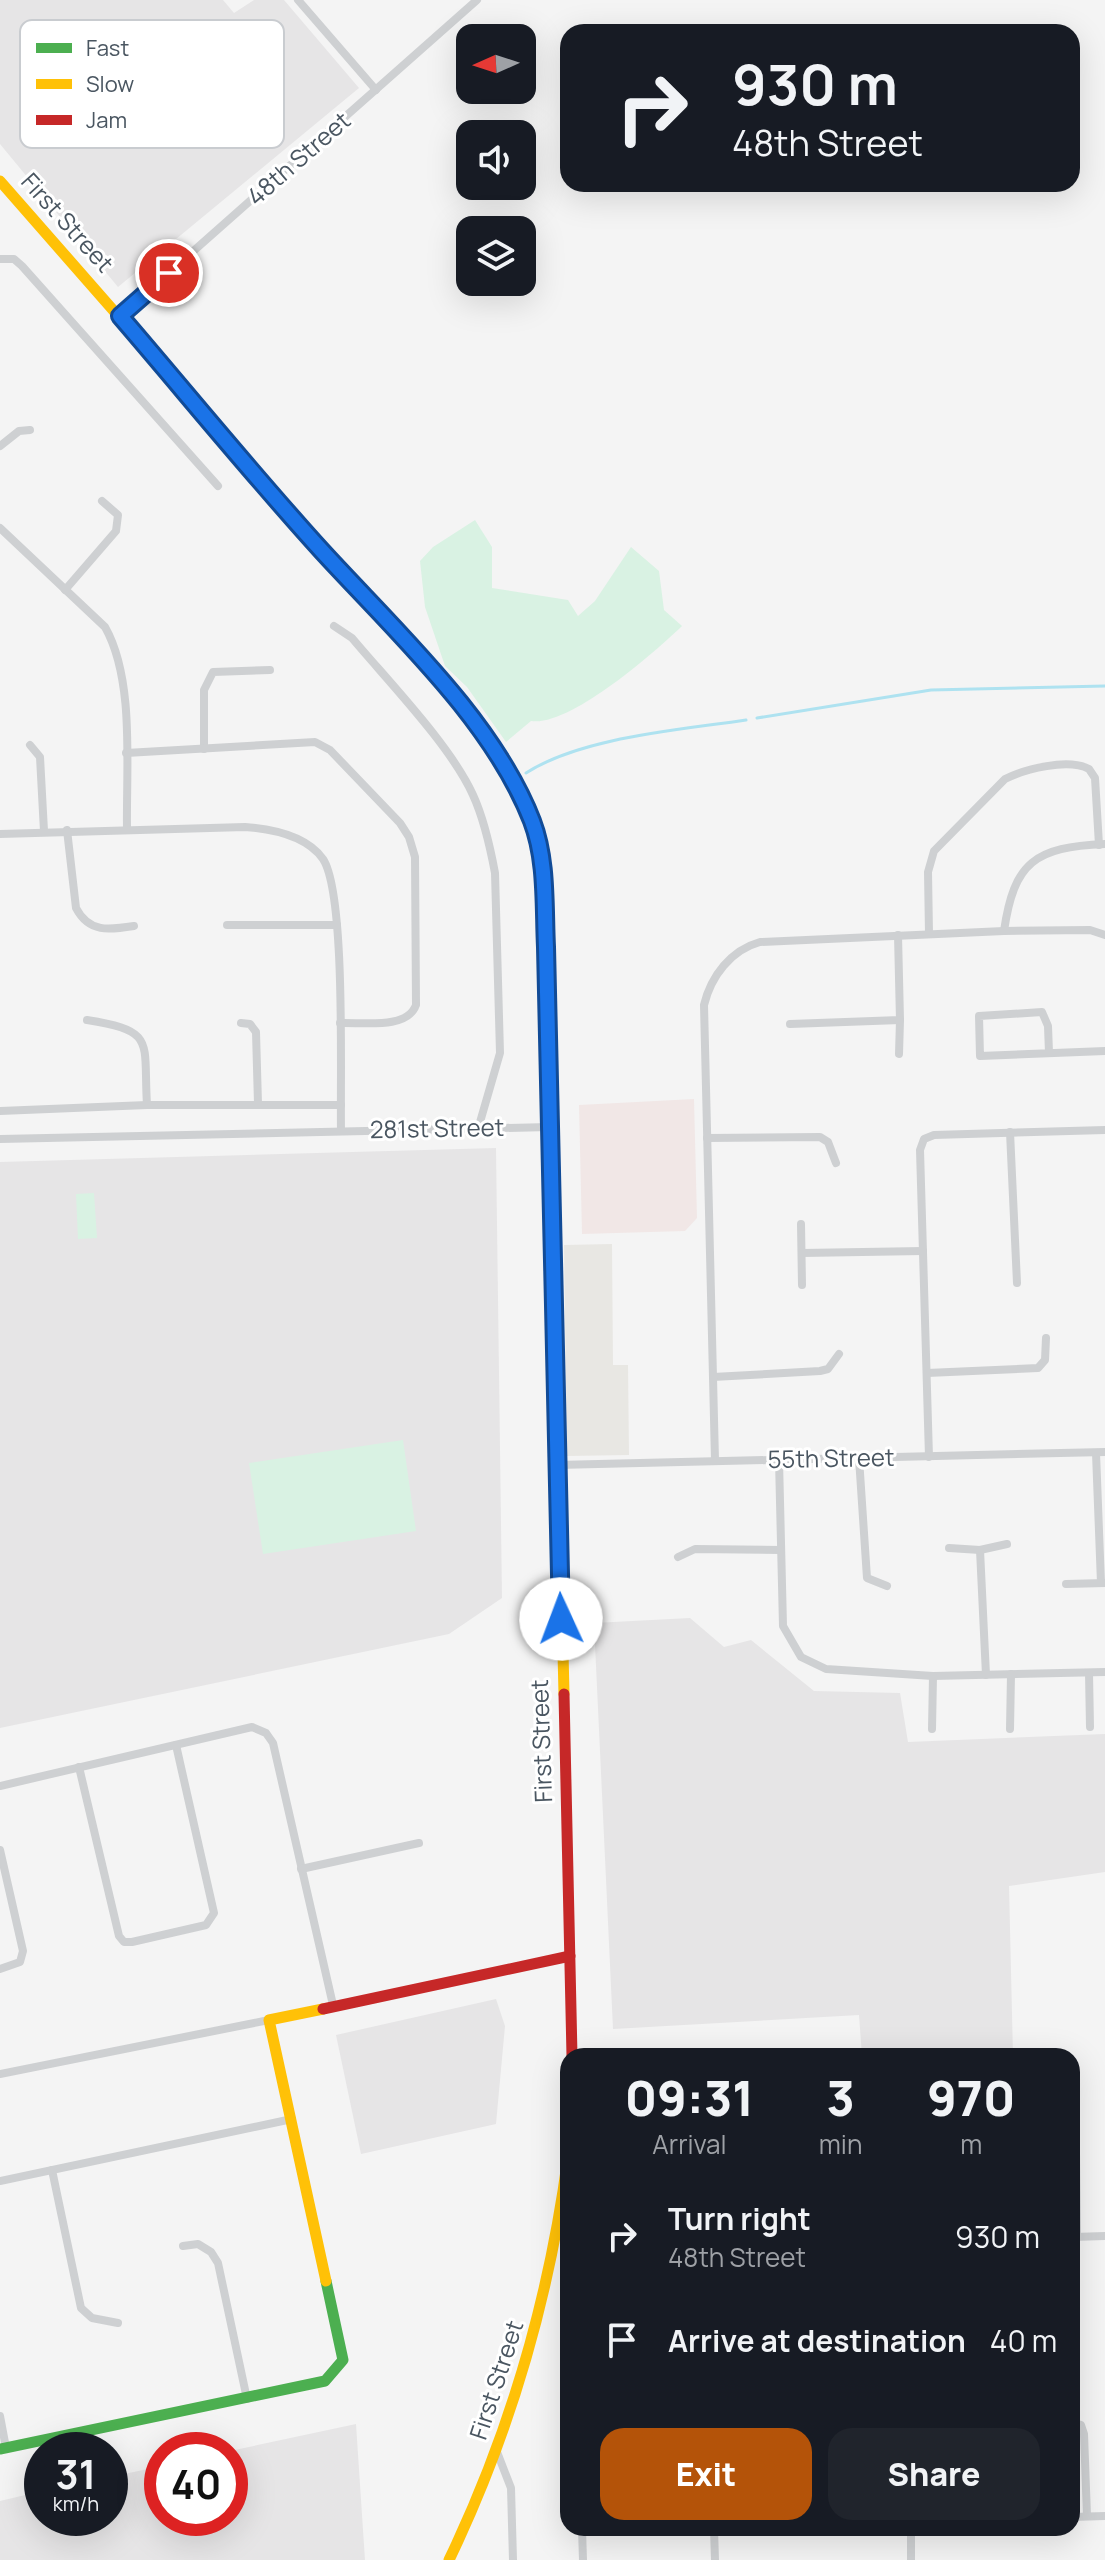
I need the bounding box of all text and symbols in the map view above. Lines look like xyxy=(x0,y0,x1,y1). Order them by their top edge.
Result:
legend xyxy=(20,20,284,148)
north arrow xyxy=(456,24,536,104)
map controls xyxy=(456,24,536,296)
text: Fast xyxy=(86,33,129,63)
text: 930 m xyxy=(732,45,898,122)
icon: right xyxy=(600,56,704,160)
text: Slow xyxy=(86,69,134,99)
street label: 48th Street xyxy=(239,104,357,212)
text: Jam xyxy=(86,105,127,135)
text: 48th Street xyxy=(732,118,923,167)
button: sound xyxy=(456,120,536,200)
street label: First Street xyxy=(15,165,122,279)
button: layers xyxy=(456,216,536,296)
pin xyxy=(135,239,203,307)
icon: arrive xyxy=(147,251,191,295)
street label: 281st Street xyxy=(369,1110,504,1145)
street label: 55th Street xyxy=(767,1440,895,1475)
position arrow xyxy=(519,1577,603,1661)
street label: First Street xyxy=(522,1679,559,1803)
text: 09:31 xyxy=(625,2065,754,2130)
text: 3 xyxy=(826,2065,855,2130)
text: 970 xyxy=(927,2065,1015,2130)
text: Arrival xyxy=(652,2126,727,2162)
text: min xyxy=(819,2126,862,2162)
text: m xyxy=(960,2126,982,2162)
text: Turn right xyxy=(668,2198,811,2239)
icon: right xyxy=(600,2214,644,2258)
text: 930 m xyxy=(955,2216,1040,2257)
text: 48th Street xyxy=(668,2239,806,2275)
street label: First Street xyxy=(461,2316,530,2443)
icon: arrive xyxy=(600,2318,644,2362)
text: Arrive at destination xyxy=(668,2320,966,2361)
text: 40 m xyxy=(990,2320,1057,2361)
button: Exit xyxy=(600,2428,812,2520)
button: Share xyxy=(828,2428,1040,2520)
speed limit sign: 40 xyxy=(144,2432,248,2536)
text: 31 xyxy=(56,2446,96,2501)
text: km/h xyxy=(53,2490,99,2517)

